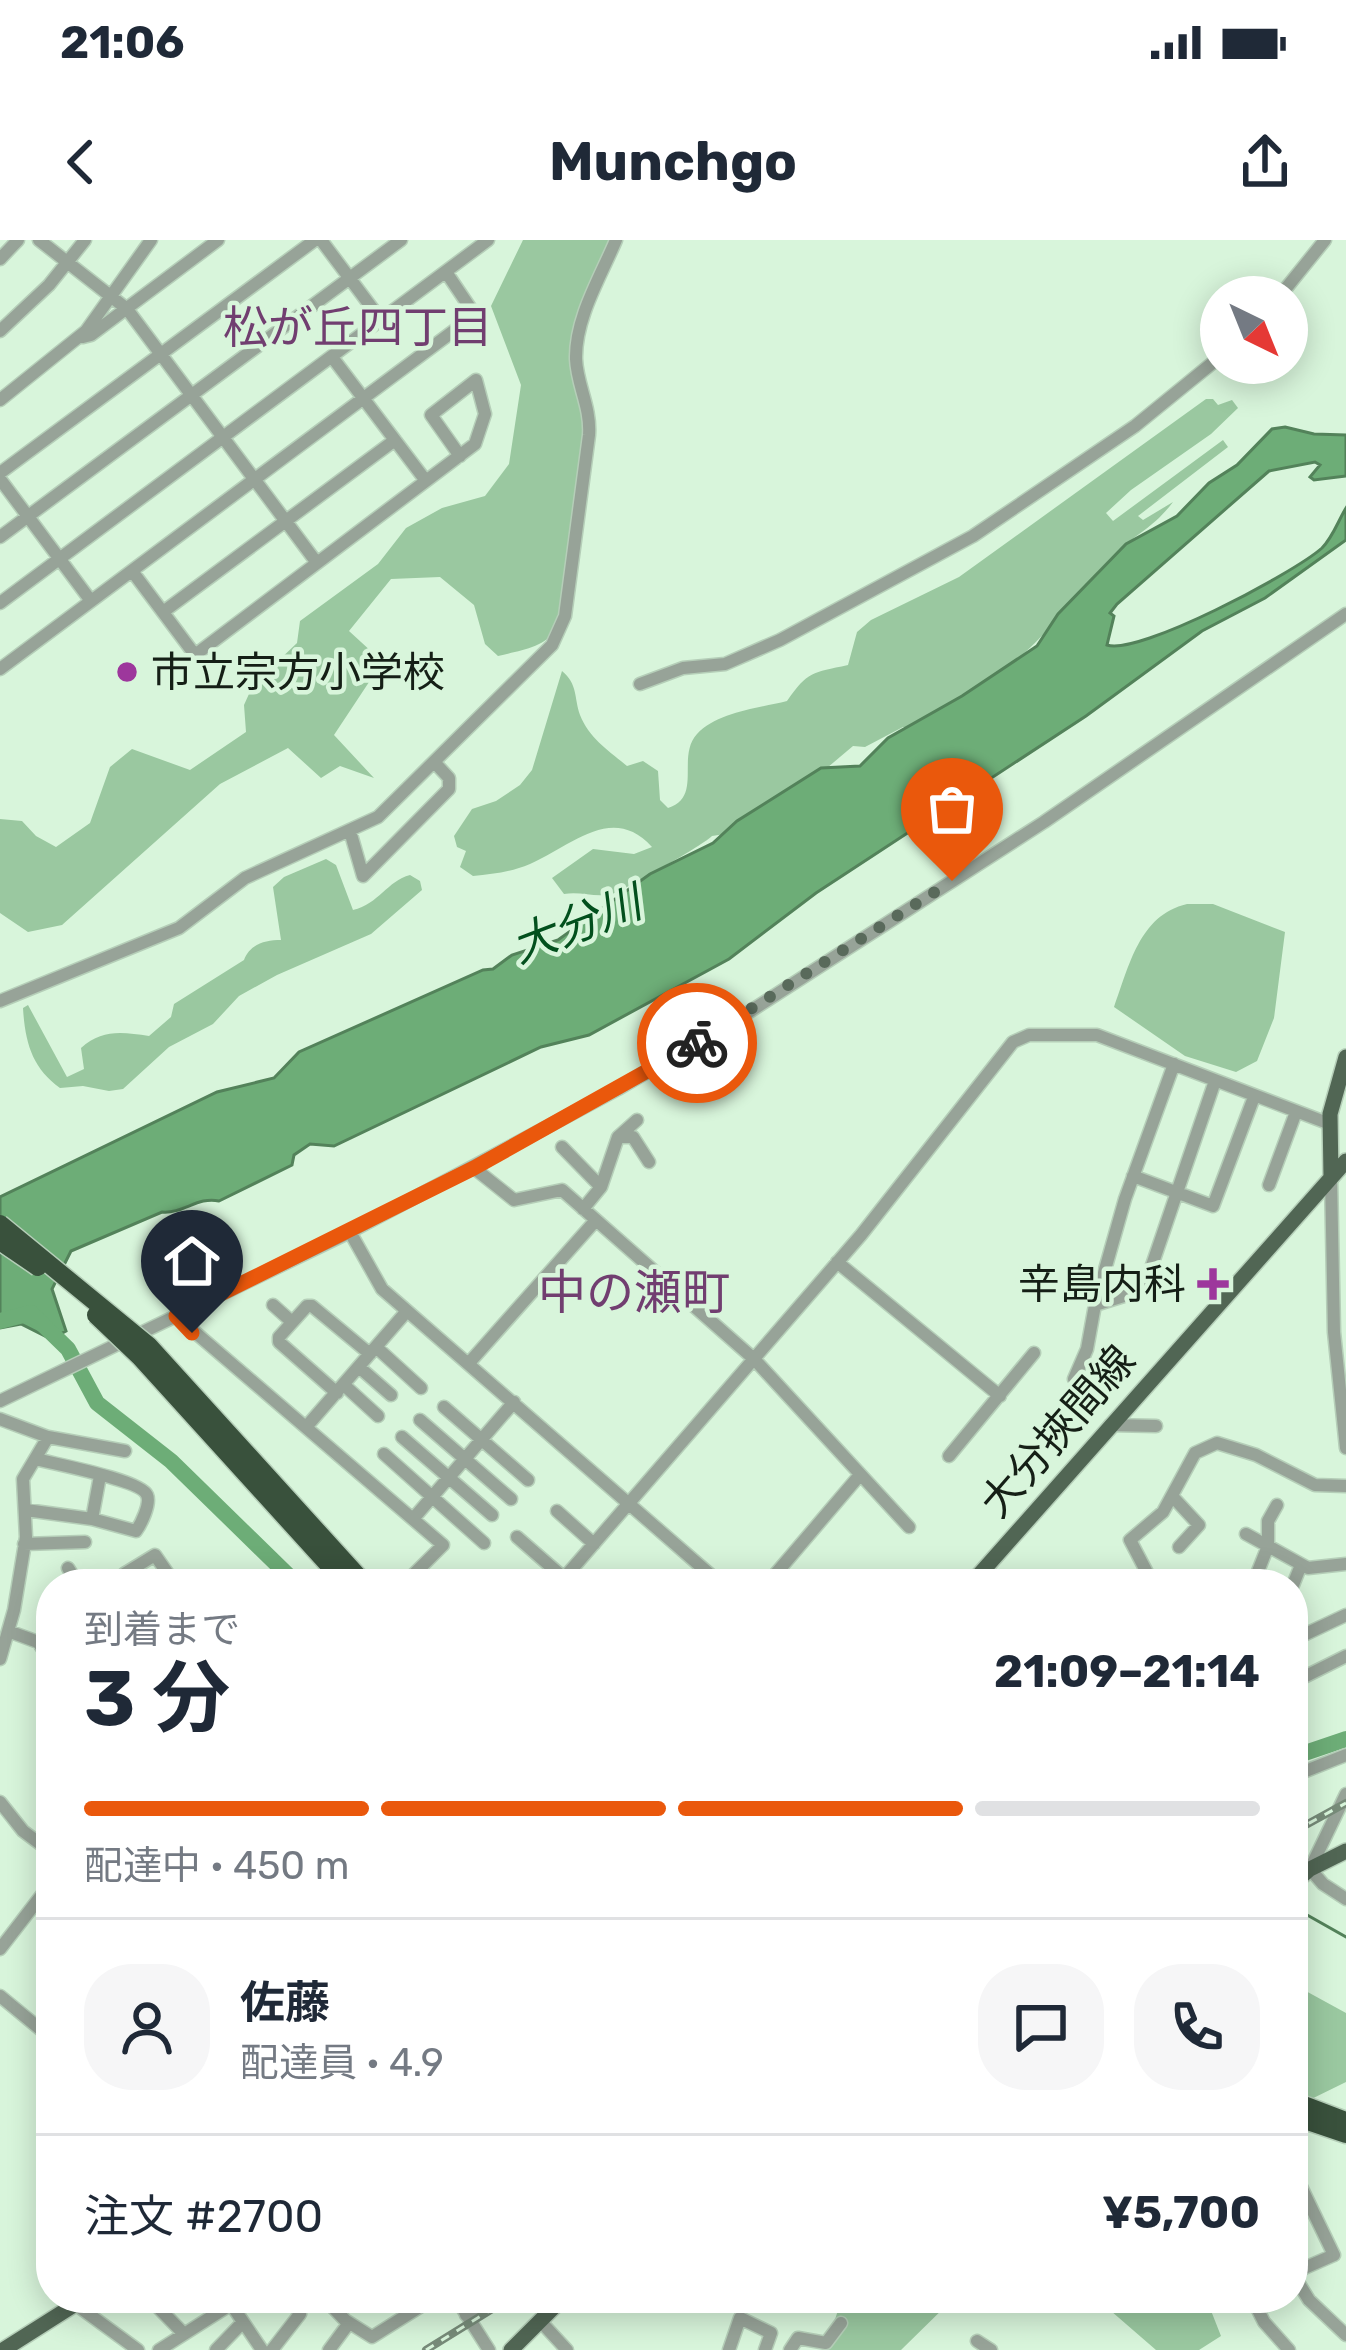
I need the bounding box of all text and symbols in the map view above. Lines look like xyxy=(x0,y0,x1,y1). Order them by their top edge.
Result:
text: 21:06 xyxy=(60,16,185,69)
icon: back xyxy=(48,129,114,195)
icon: share xyxy=(1232,129,1298,195)
text: Munchgo xyxy=(549,130,797,194)
north arrow xyxy=(1200,276,1308,384)
map controls xyxy=(1200,276,1308,384)
district label: 松が丘四丁目 xyxy=(223,301,493,354)
place label: 市立宗方小学校 xyxy=(151,648,445,698)
marker: 市立宗方小学校 xyxy=(114,659,140,685)
pin xyxy=(901,758,1003,881)
icon: bag xyxy=(919,776,985,842)
water label: 大分川 xyxy=(504,874,652,973)
courier xyxy=(637,983,757,1103)
icon: bike xyxy=(664,1010,730,1076)
pin xyxy=(141,1210,243,1333)
icon: home xyxy=(159,1228,225,1294)
place label: 辛島内科 xyxy=(1018,1260,1186,1310)
district label: 中の瀬町 xyxy=(538,1264,730,1321)
marker: 辛島内科 xyxy=(1197,1268,1229,1300)
street label: 大分挾間線 xyxy=(970,1336,1146,1527)
text: 到着まで xyxy=(84,1607,240,1653)
text: 21:09–21:14 xyxy=(994,1645,1260,1698)
text: 3 分 xyxy=(84,1652,230,1745)
text: 配達中 · 450 m xyxy=(84,1843,349,1889)
button: person xyxy=(84,1964,210,2090)
button: chat xyxy=(978,1964,1104,2090)
button: phone xyxy=(1134,1964,1260,2090)
text: 佐藤 xyxy=(240,1976,330,2029)
text: 配達員 · 4.9 xyxy=(240,2040,444,2086)
text: ¥5,700 xyxy=(1102,2186,1260,2239)
text: 注文 #2700 xyxy=(84,2190,323,2243)

